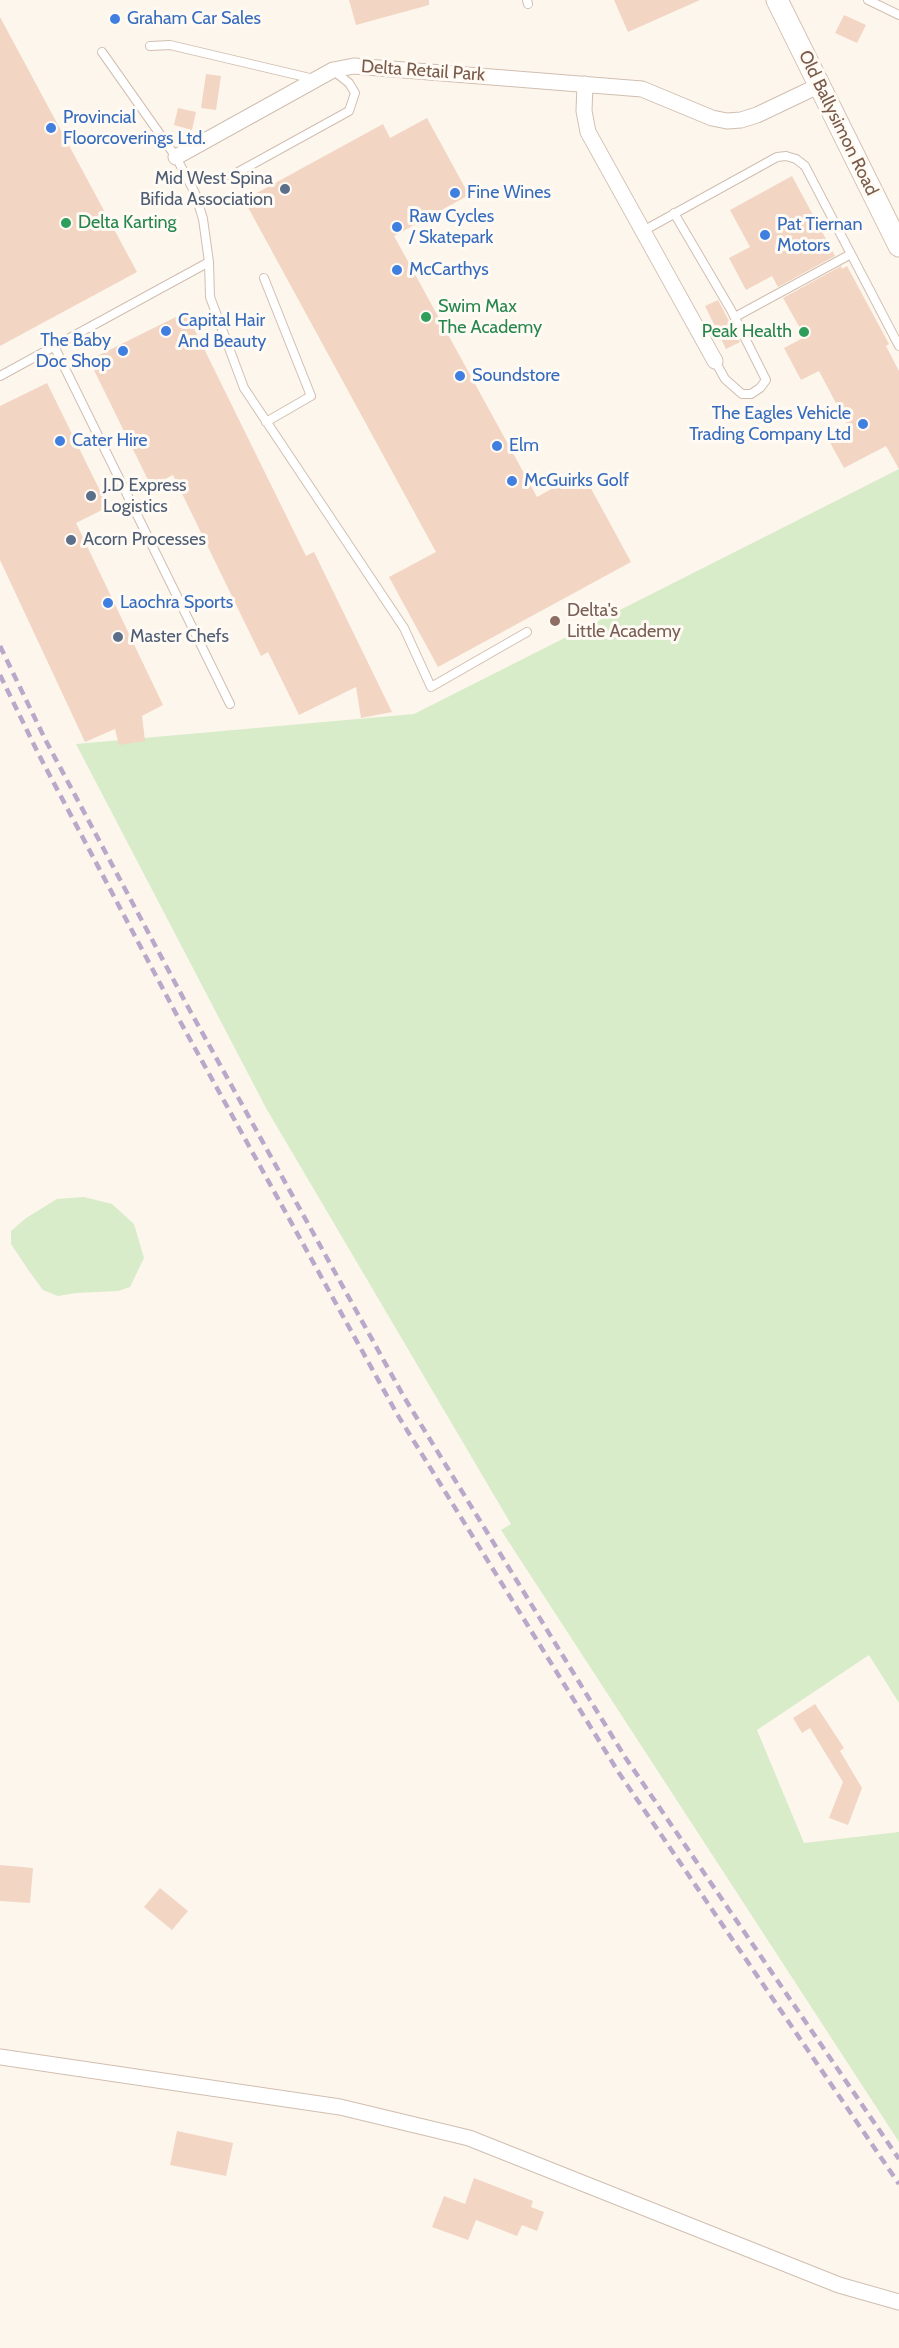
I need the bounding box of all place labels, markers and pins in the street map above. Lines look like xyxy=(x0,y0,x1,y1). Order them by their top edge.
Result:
place label: Graham Car Sales xyxy=(127,8,261,30)
marker: Graham Car Sales xyxy=(108,12,122,26)
place label: Provincial Floorcoverings Ltd. xyxy=(63,107,206,150)
marker: Provincial Floorcoverings Ltd. xyxy=(44,121,58,135)
place label: Mid West Spina Bifida Association xyxy=(140,168,273,210)
marker: Mid West Spina Bifida Association xyxy=(278,182,292,196)
place label: Fine Wines xyxy=(467,182,551,204)
marker: Fine Wines xyxy=(448,186,462,200)
place label: Raw Cycles / Skatepark xyxy=(409,206,494,248)
place label: Delta Karting xyxy=(78,212,177,234)
place label: Pat Tiernan Motors xyxy=(777,214,863,256)
marker: Delta Karting xyxy=(59,216,73,230)
marker: Raw Cycles / Skatepark xyxy=(390,220,404,234)
marker: Pat Tiernan Motors xyxy=(758,228,772,242)
place label: McCarthys xyxy=(409,259,489,281)
marker: McCarthys xyxy=(390,263,404,277)
place label: Swim Max The Academy xyxy=(438,296,542,338)
place label: Capital Hair And Beauty xyxy=(178,310,266,352)
marker: Swim Max The Academy xyxy=(419,310,433,324)
place label: Peak Health xyxy=(702,321,792,343)
marker: Capital Hair And Beauty xyxy=(159,324,173,338)
marker: Peak Health xyxy=(797,325,811,339)
place label: The Baby Doc Shop xyxy=(36,330,111,372)
marker: The Baby Doc Shop xyxy=(116,344,130,358)
place label: Soundstore xyxy=(472,365,560,387)
marker: Soundstore xyxy=(453,369,467,383)
place label: The Eagles Vehicle Trading Company Ltd xyxy=(689,403,851,446)
marker: The Eagles Vehicle Trading Company Ltd xyxy=(856,417,870,431)
place label: Cater Hire xyxy=(72,430,148,452)
marker: Cater Hire xyxy=(53,434,67,448)
place label: Elm xyxy=(509,435,539,457)
marker: Elm xyxy=(490,439,504,453)
place label: McGuirks Golf xyxy=(524,470,629,492)
marker: McGuirks Golf xyxy=(505,474,519,488)
place label: J.D Express Logistics xyxy=(103,475,187,518)
marker: J.D Express Logistics xyxy=(84,489,98,503)
place label: Acorn Processes xyxy=(83,529,206,551)
marker: Acorn Processes xyxy=(64,533,78,547)
place label: Laochra Sports xyxy=(120,592,233,614)
marker: Laochra Sports xyxy=(101,596,115,610)
place label: Delta's Little Academy xyxy=(567,600,681,642)
marker: Delta's Little Academy xyxy=(548,614,562,628)
place label: Master Chefs xyxy=(130,626,229,648)
marker: Master Chefs xyxy=(111,630,125,644)

